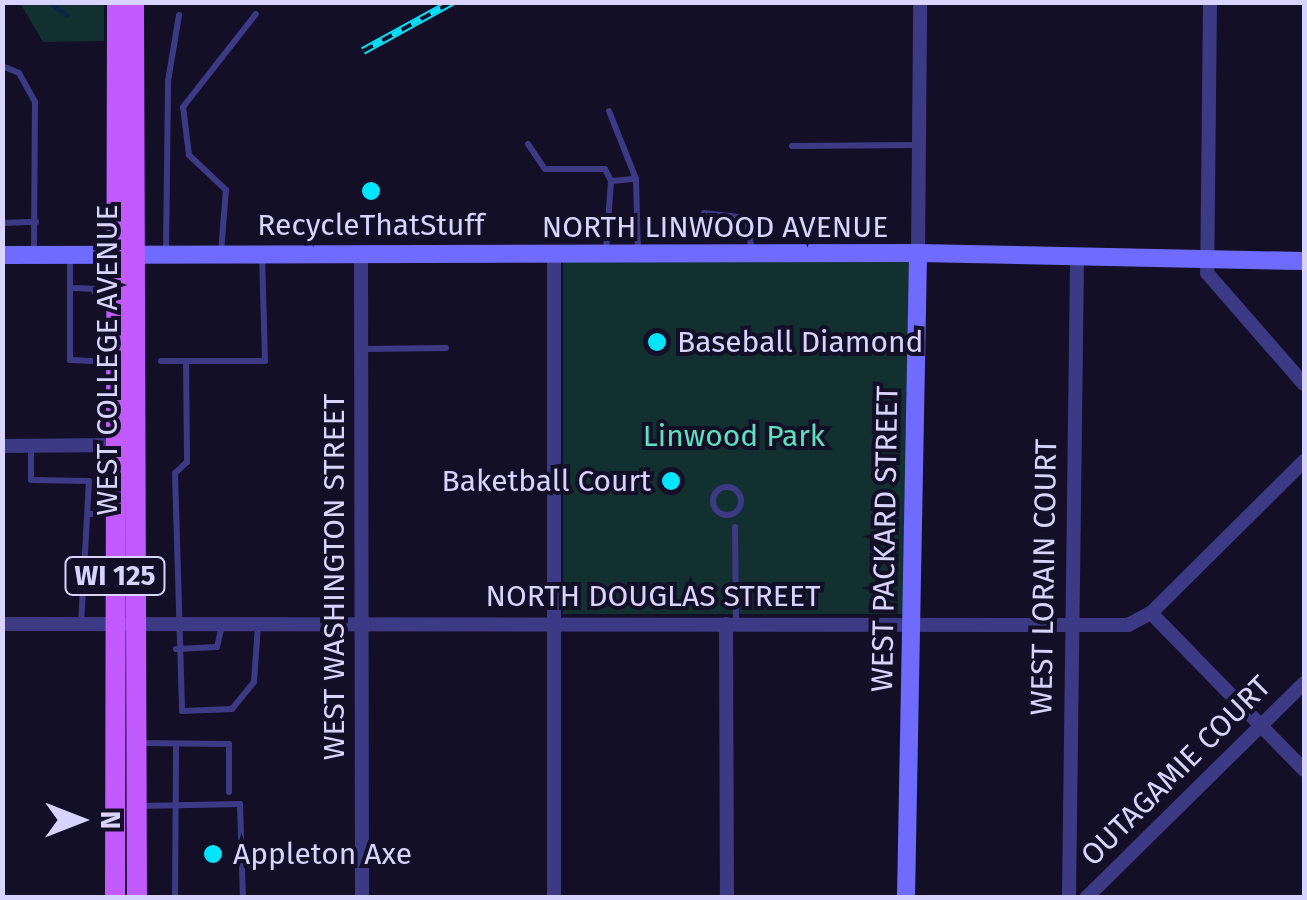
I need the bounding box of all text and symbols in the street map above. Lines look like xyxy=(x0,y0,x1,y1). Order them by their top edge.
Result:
marker: RecycleThatStuff xyxy=(360,180,382,202)
street label: WEST COLLEGE AVENUE xyxy=(89,204,125,516)
place label: RecycleThatStuff xyxy=(257,207,485,243)
street label: NORTH LINWOOD AVENUE xyxy=(542,209,888,245)
place label: Baseball Diamond xyxy=(677,324,924,360)
marker: Baseball Diamond xyxy=(646,331,668,353)
street label: WEST PACKARD STREET xyxy=(864,386,906,692)
street label: WEST WASHINGTON STREET xyxy=(316,394,352,760)
park label: Linwood Park xyxy=(643,418,825,454)
street label: WEST LORAIN COURT xyxy=(1024,438,1064,716)
place label: Baketball Court xyxy=(442,463,651,499)
marker: Baketball Court xyxy=(660,470,682,492)
road number: WI 125 xyxy=(62,553,168,599)
street label: NORTH DOUGLAS STREET xyxy=(486,578,820,614)
street label: OUTAGAMIE COURT xyxy=(1074,669,1278,873)
north arrow xyxy=(30,770,130,870)
text: N xyxy=(94,811,127,829)
place label: Appleton Axe xyxy=(233,836,412,872)
marker: Appleton Axe xyxy=(202,843,224,865)

